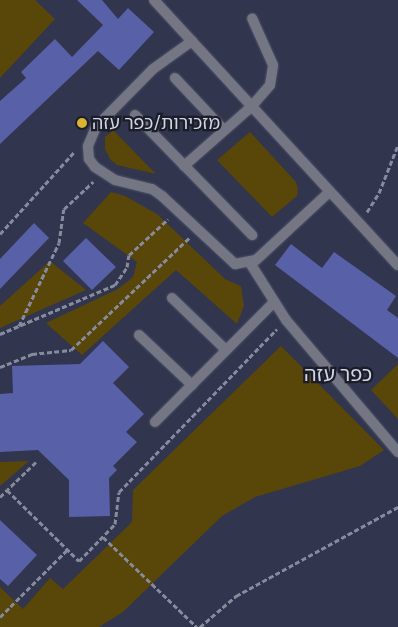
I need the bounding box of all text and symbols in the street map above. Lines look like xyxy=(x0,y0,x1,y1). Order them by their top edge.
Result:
place label: מזכירות/כפר עזה xyxy=(92,112,220,134)
marker: מזכירות/כפר עזה xyxy=(76,117,88,129)
district label: כפר עזה xyxy=(304,362,372,386)

